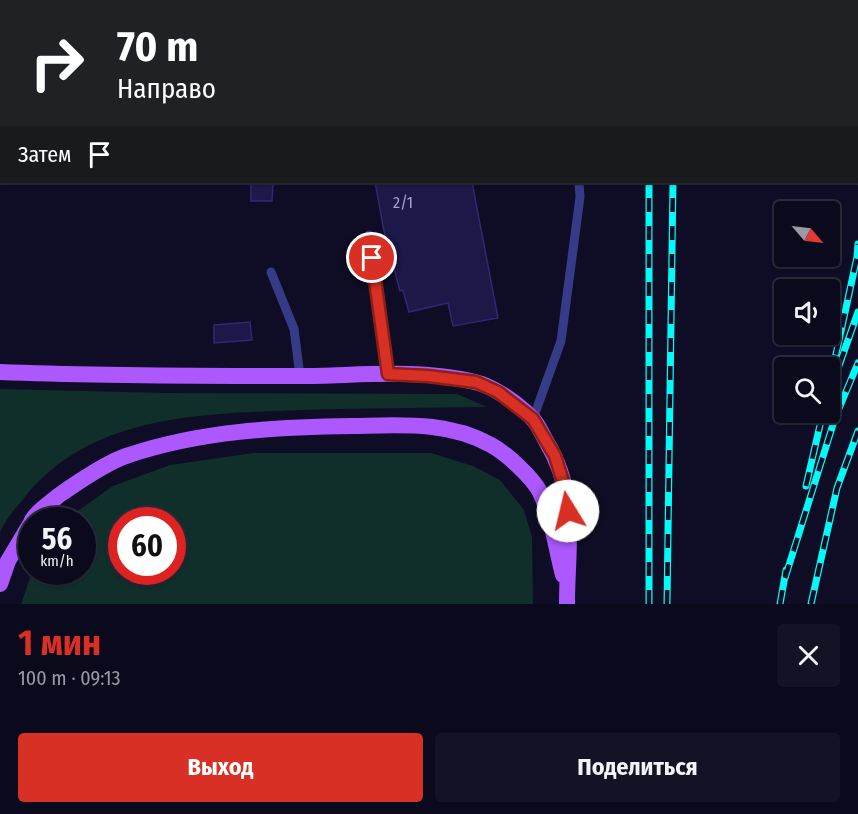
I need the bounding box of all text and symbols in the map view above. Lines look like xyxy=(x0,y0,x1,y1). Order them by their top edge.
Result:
text: 70 m xyxy=(117,22,198,72)
icon: right xyxy=(18,24,96,102)
text: Направо xyxy=(117,73,216,105)
icon: arrive xyxy=(83,138,116,171)
text: Затем xyxy=(18,141,71,168)
house number: 2/1 xyxy=(393,193,413,212)
north arrow xyxy=(774,201,840,267)
map controls xyxy=(774,201,840,423)
pin xyxy=(346,232,397,283)
icon: arrive xyxy=(355,241,388,274)
button: sound xyxy=(774,279,840,345)
button: search xyxy=(774,357,840,423)
position arrow xyxy=(536,479,600,543)
speed limit sign: 60 xyxy=(108,507,186,585)
text: 56 xyxy=(42,521,72,557)
text: km/h xyxy=(40,552,74,570)
text: 1 мин xyxy=(18,621,101,665)
button: close xyxy=(777,624,840,687)
text: 100 m · 09:13 xyxy=(18,666,121,690)
button: Выход xyxy=(18,733,423,802)
button: Поделиться xyxy=(435,733,840,802)

